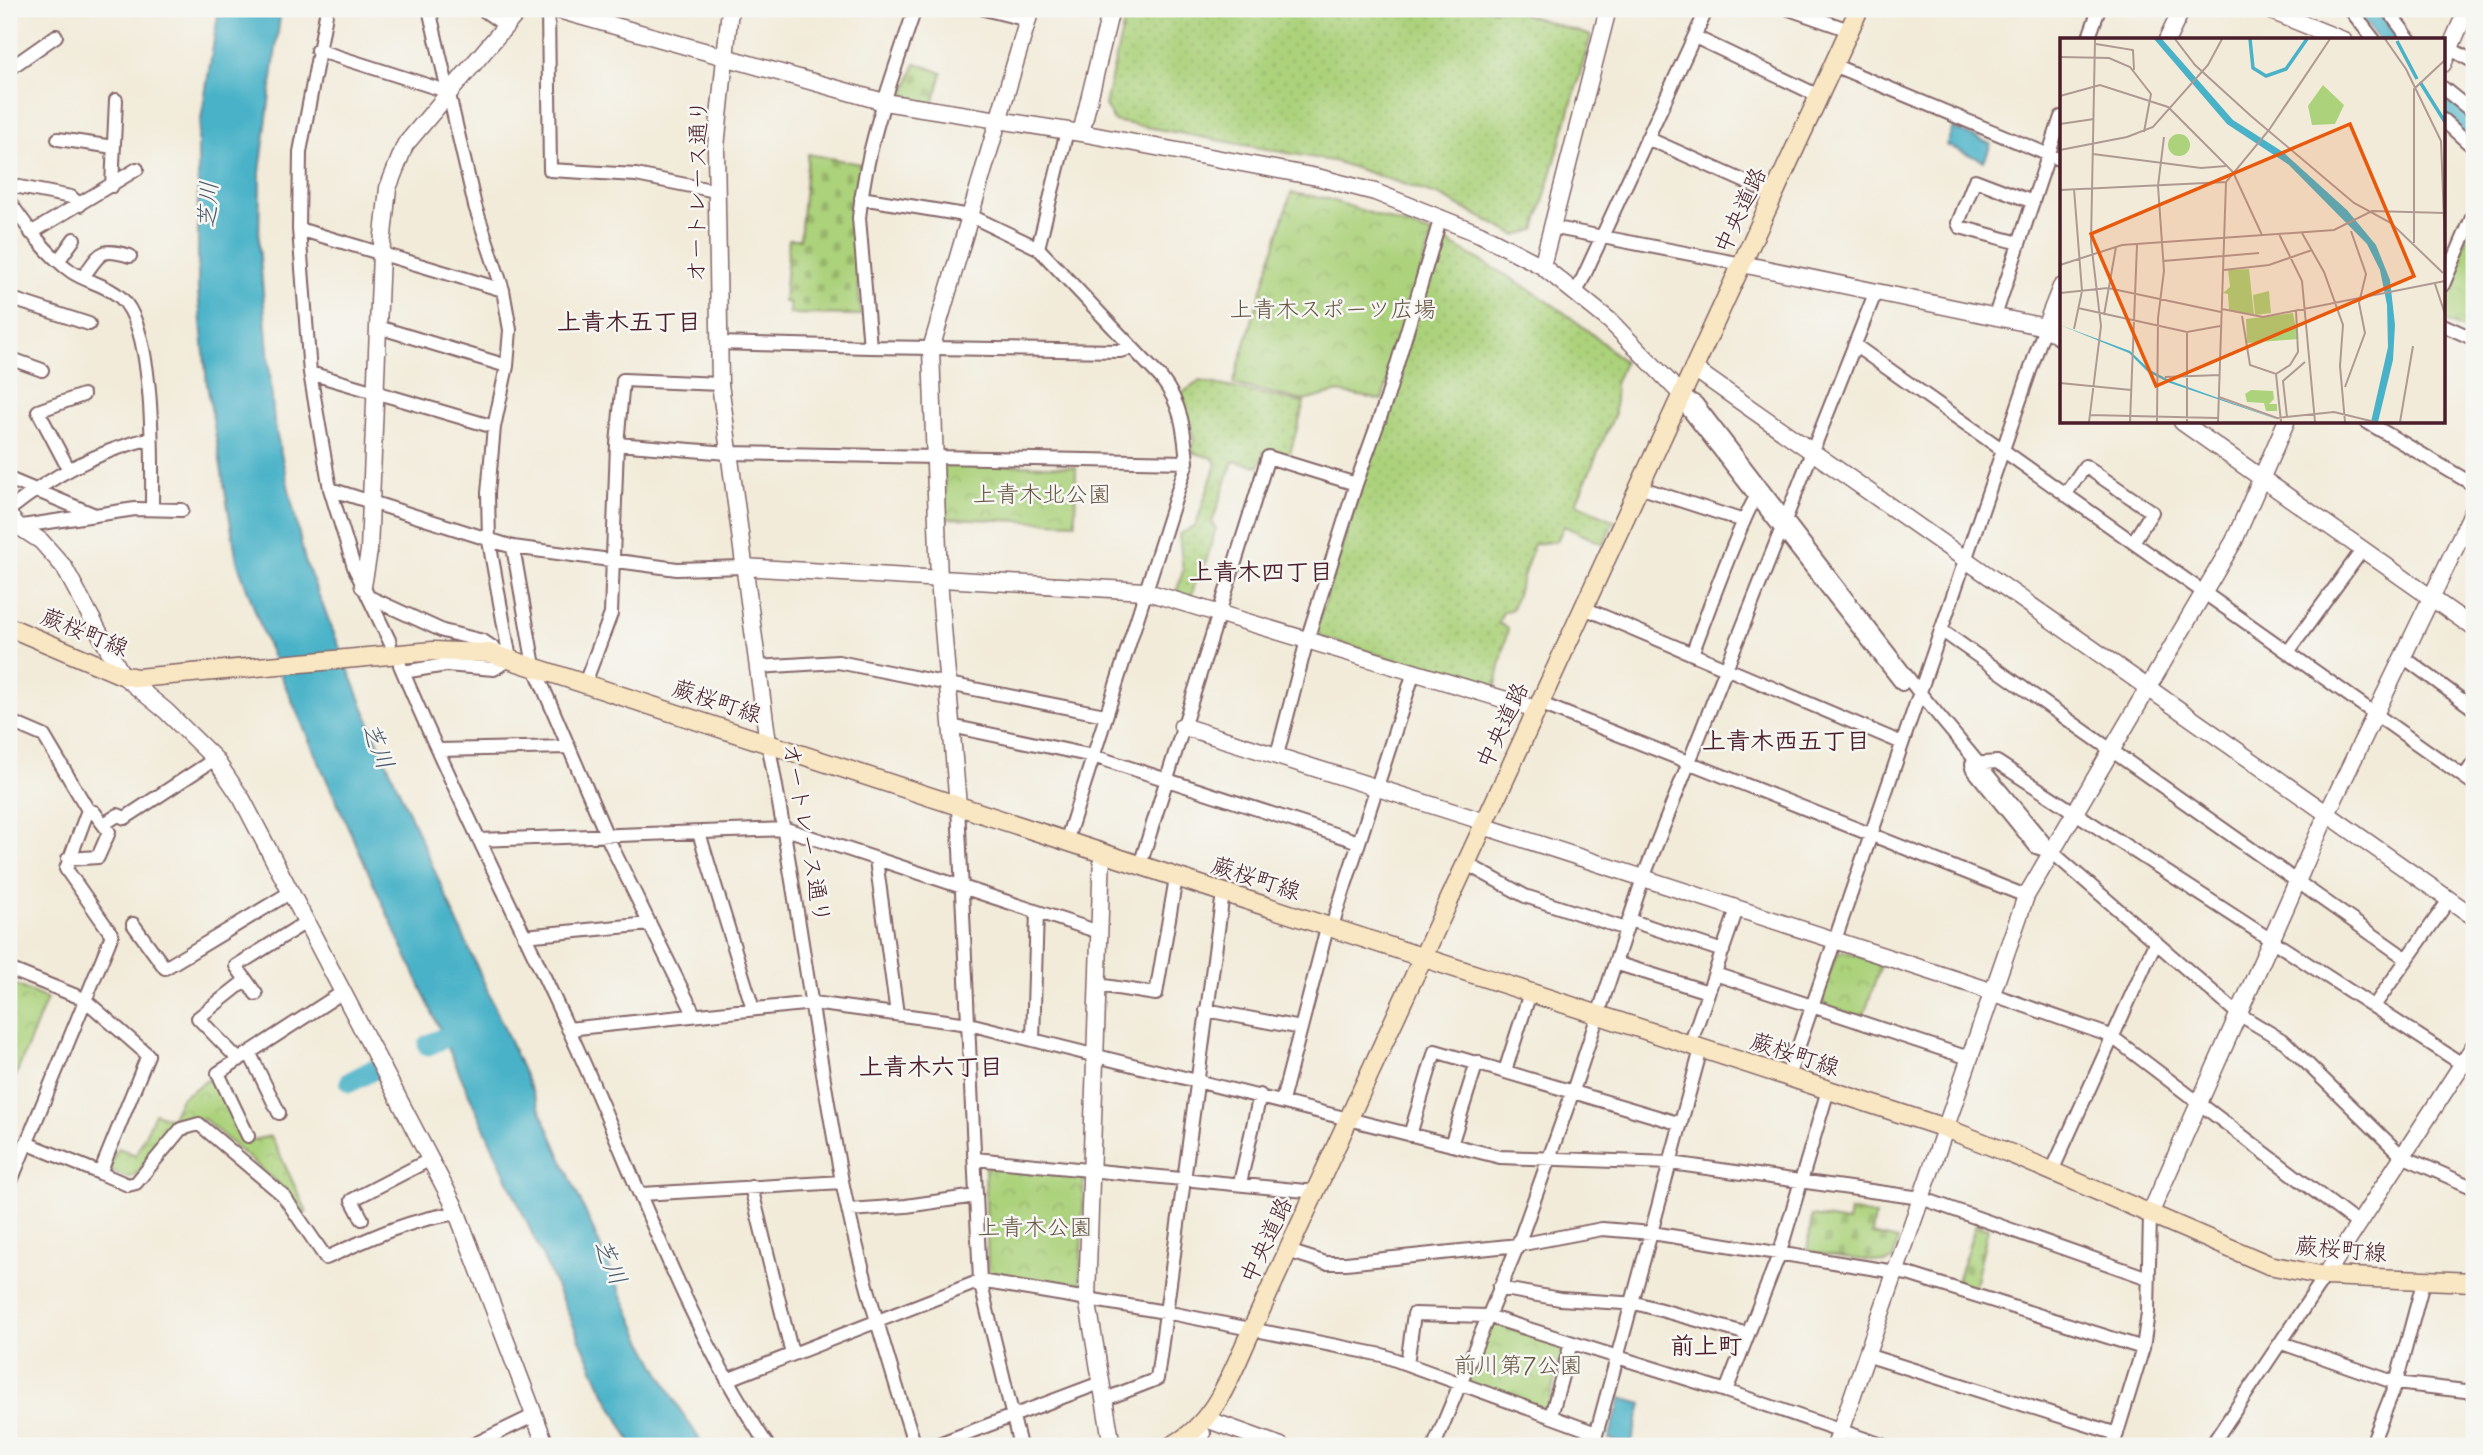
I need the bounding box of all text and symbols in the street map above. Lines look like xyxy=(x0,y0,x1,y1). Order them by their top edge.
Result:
inset map xyxy=(2060,38,2444,424)
street label: オートレース通り xyxy=(682,99,716,283)
street label: 中央道路 xyxy=(1709,163,1775,259)
water label: 芝川 xyxy=(193,180,226,230)
park label: 上青木スポーツ広場 xyxy=(1230,296,1436,326)
district label: 上青木五丁目 xyxy=(557,308,701,339)
park label: 上青木北公園 xyxy=(973,481,1111,511)
district label: 上青木四丁目 xyxy=(1189,558,1333,589)
street label: 蕨桜町線 xyxy=(36,603,133,665)
street label: 蕨桜町線 xyxy=(668,674,765,731)
street label: 中央道路 xyxy=(1471,678,1537,774)
water label: 芝川 xyxy=(353,719,400,775)
district label: 上青木西五丁目 xyxy=(1702,727,1870,758)
street label: オートレース通り xyxy=(774,740,836,926)
street label: 蕨桜町線 xyxy=(1207,851,1304,908)
street label: 蕨桜町線 xyxy=(1746,1027,1843,1084)
district label: 上青木六丁目 xyxy=(859,1053,1003,1084)
street label: 中央道路 xyxy=(1235,1193,1301,1289)
park label: 上青木公園 xyxy=(978,1214,1093,1244)
street label: 蕨桜町線 xyxy=(2294,1232,2388,1270)
water label: 芝川 xyxy=(585,1234,633,1291)
district label: 前上町 xyxy=(1670,1332,1742,1363)
park label: 前川第7公園 xyxy=(1454,1352,1582,1382)

